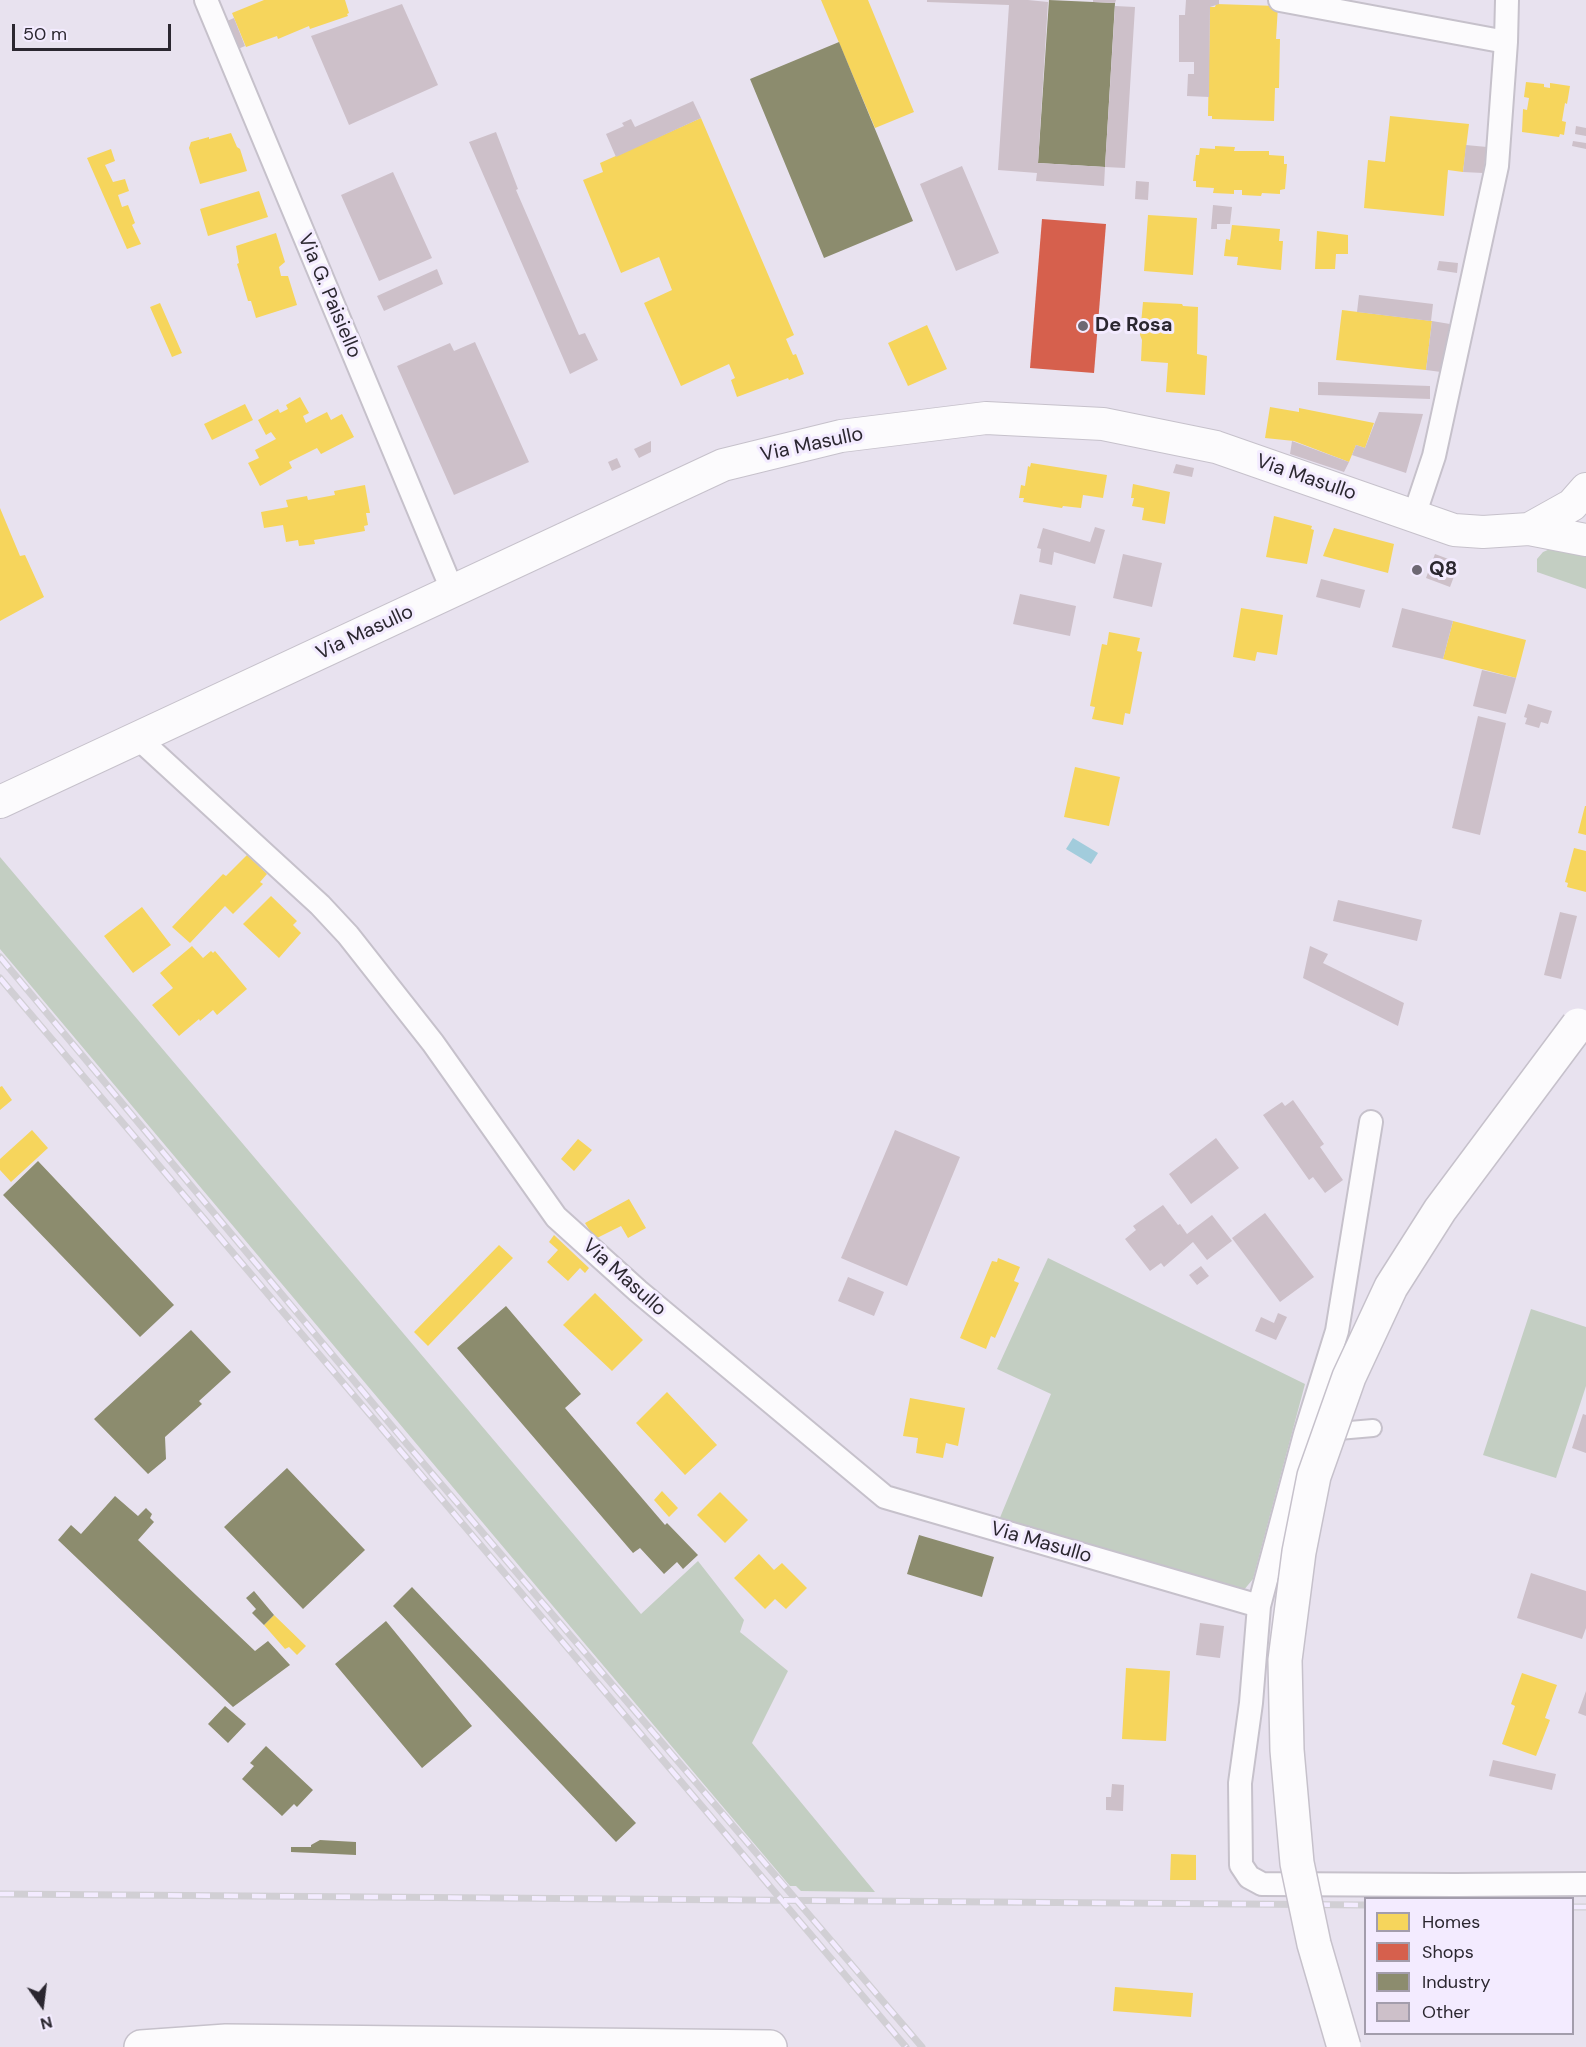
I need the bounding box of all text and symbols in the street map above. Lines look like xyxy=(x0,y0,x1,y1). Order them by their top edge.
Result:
scale bar xyxy=(15,12,174,50)
text: 50 m xyxy=(23,22,67,46)
street label: Via G. Paisiello xyxy=(292,230,366,362)
place label: De Rosa xyxy=(1095,314,1172,338)
marker: De Rosa xyxy=(1076,319,1090,333)
street label: Via Masullo xyxy=(758,422,866,468)
street label: Via Masullo xyxy=(1253,450,1359,506)
place label: Q8 xyxy=(1429,558,1457,582)
marker: Q8 xyxy=(1410,563,1424,577)
street label: Via Masullo xyxy=(313,600,417,666)
street label: Via Masullo xyxy=(577,1234,671,1322)
street label: Via Masullo xyxy=(988,1517,1094,1569)
legend xyxy=(1364,1897,1574,2035)
text: Homes xyxy=(1422,1910,1480,1934)
text: Shops xyxy=(1422,1940,1474,1964)
text: Industry xyxy=(1422,1970,1491,1994)
north arrow xyxy=(12,1975,72,2035)
text: Other xyxy=(1422,2000,1470,2024)
text: N xyxy=(38,2011,55,2035)

